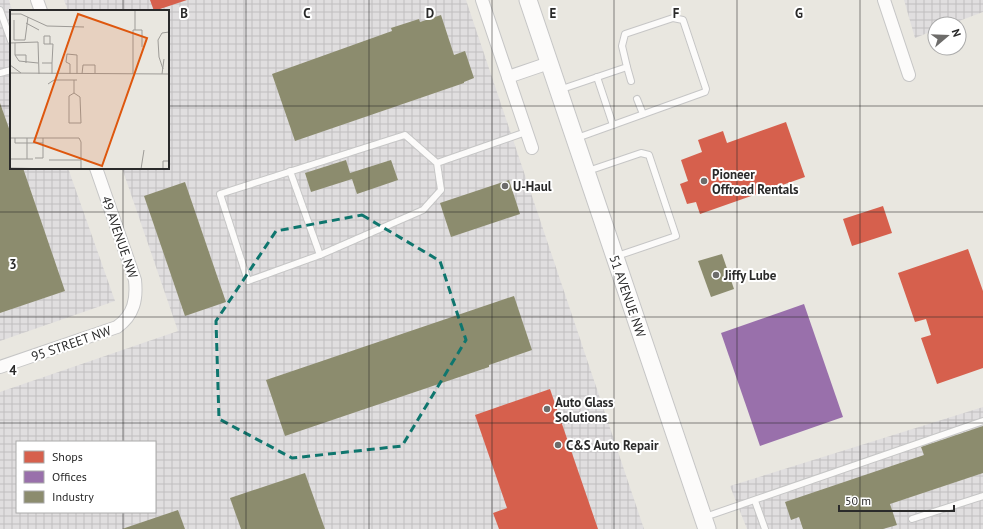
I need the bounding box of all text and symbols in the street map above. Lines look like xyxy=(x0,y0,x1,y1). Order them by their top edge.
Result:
text: B xyxy=(180,5,188,22)
text: C xyxy=(303,5,311,22)
text: D xyxy=(426,5,434,22)
text: E xyxy=(550,5,557,22)
text: F xyxy=(673,5,680,22)
text: G xyxy=(795,5,803,22)
inset map xyxy=(10,10,169,169)
north arrow xyxy=(927,16,967,56)
text: N xyxy=(949,27,964,38)
place label: Pioneer Offroad Rentals xyxy=(712,166,799,198)
marker: Pioneer Offroad Rentals xyxy=(699,176,709,186)
place label: U-Haul xyxy=(513,178,552,195)
marker: U-Haul xyxy=(500,181,510,191)
street label: 49 AVENUE NW xyxy=(98,194,142,281)
street label: 51 AVENUE NW xyxy=(606,253,650,340)
text: 3 xyxy=(9,256,17,273)
place label: Jiffy Lube xyxy=(723,267,777,284)
marker: Jiffy Lube xyxy=(711,270,721,280)
street label: 95 STREET NW xyxy=(29,322,113,365)
text: 4 xyxy=(9,362,17,379)
place label: Auto Glass Solutions xyxy=(555,394,614,426)
marker: Auto Glass Solutions xyxy=(542,404,552,414)
place label: C&S Auto Repair xyxy=(566,437,659,454)
marker: C&S Auto Repair xyxy=(553,440,563,450)
legend xyxy=(16,441,156,513)
text: Shops xyxy=(52,449,83,464)
text: Offices xyxy=(52,469,87,484)
scale bar xyxy=(839,487,954,513)
text: Industry xyxy=(52,489,94,504)
text: 50 m xyxy=(845,493,871,508)

